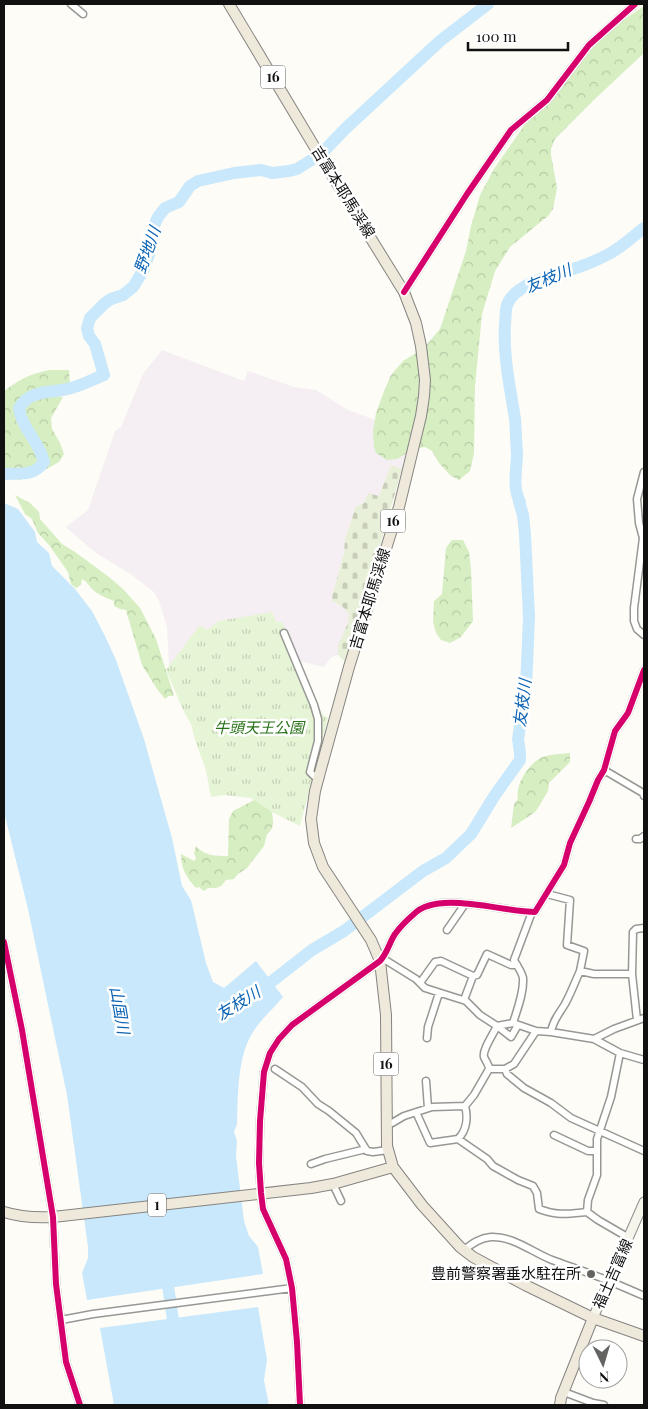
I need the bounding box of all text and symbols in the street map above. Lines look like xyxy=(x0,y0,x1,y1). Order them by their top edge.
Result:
scale bar xyxy=(468,20,568,52)
text: 100 m xyxy=(476,26,517,46)
road number: 16 xyxy=(260,66,286,88)
street label: 吉富本耶馬渓線 xyxy=(308,142,380,241)
water label: 野地川 xyxy=(128,222,165,276)
water label: 友枝川 xyxy=(522,258,576,297)
road number: 16 xyxy=(380,510,406,532)
street label: 吉富本耶馬渓線 xyxy=(344,546,394,652)
water label: 友枝川 xyxy=(508,676,535,728)
park label: 牛頭天王公園 xyxy=(214,717,306,737)
water label: 友枝川 xyxy=(212,980,265,1024)
water label: 山国川 xyxy=(106,984,135,1037)
road number: 16 xyxy=(374,1052,398,1076)
road number: 1 xyxy=(148,1194,166,1216)
street label: 福土吉富線 xyxy=(588,1235,636,1312)
place label: 豊前警察署垂水駐在所 xyxy=(431,1263,581,1283)
marker: 豊前警察署垂水駐在所 xyxy=(585,1268,597,1280)
north arrow xyxy=(578,1339,628,1389)
text: N xyxy=(598,1368,610,1387)

